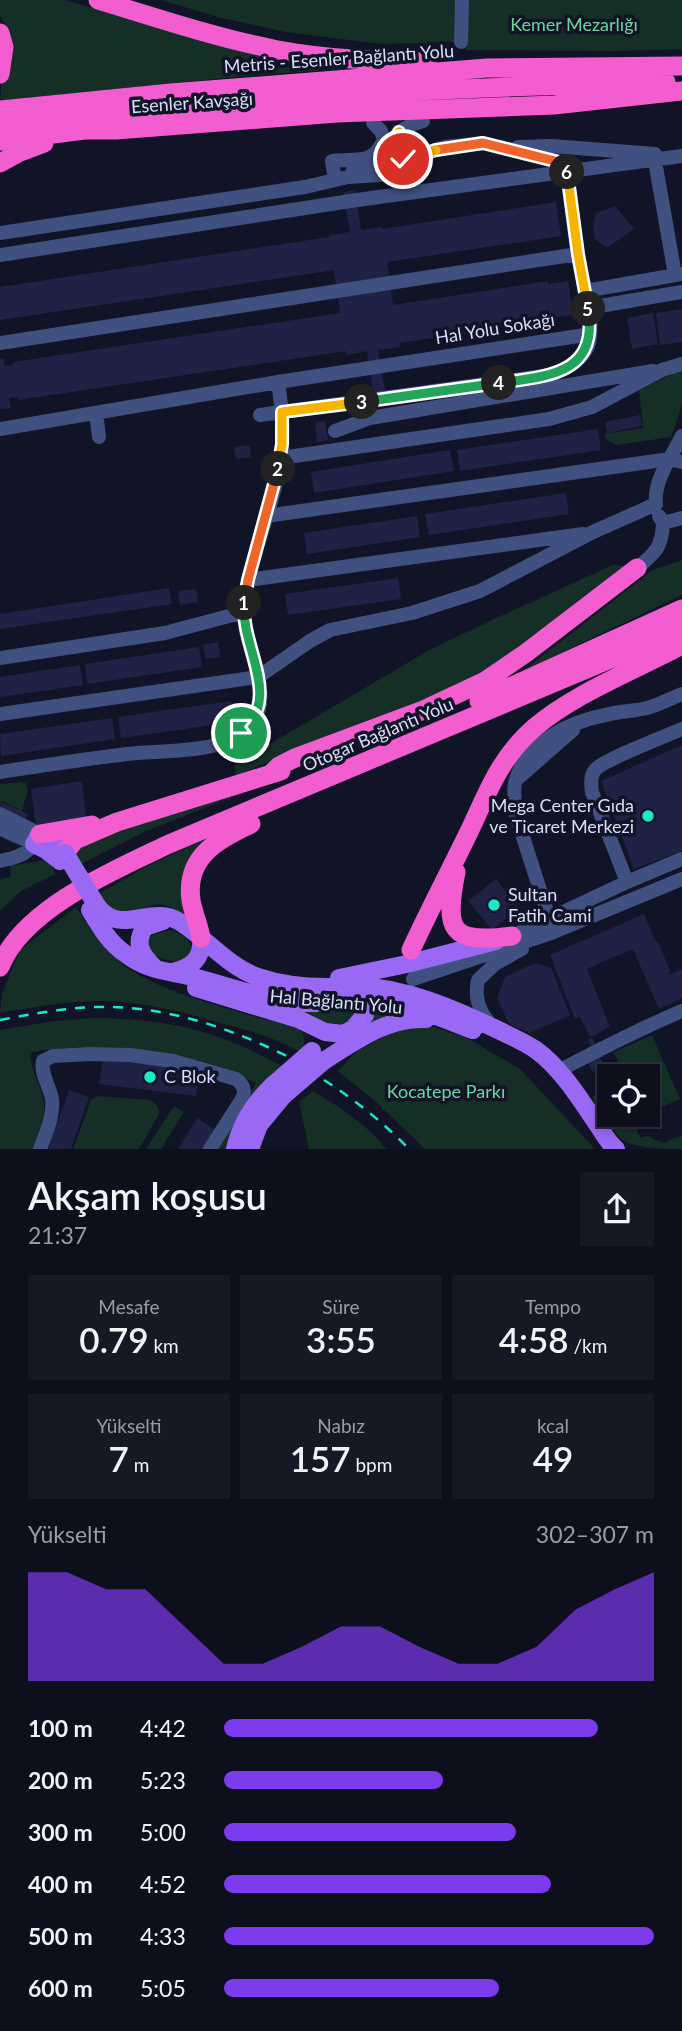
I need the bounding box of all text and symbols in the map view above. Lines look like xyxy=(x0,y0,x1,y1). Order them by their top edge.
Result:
park label: Kemer Mezarlığı xyxy=(510,13,638,35)
street label: Metris - Esenler Bağlantı Yolu xyxy=(223,39,455,77)
street label: Esenler Kavşağı xyxy=(130,87,254,117)
pin xyxy=(373,129,433,189)
icon: check xyxy=(384,140,422,178)
pin: 6 xyxy=(550,154,584,190)
text: 6 xyxy=(561,160,572,183)
pin: 5 xyxy=(570,292,606,326)
text: 5 xyxy=(582,297,593,320)
street label: Hal Yolu Sokağı xyxy=(434,308,556,348)
pin: 4 xyxy=(482,366,516,400)
text: 4 xyxy=(493,371,504,394)
pin: 3 xyxy=(344,384,380,420)
text: 3 xyxy=(356,390,367,413)
pin: 2 xyxy=(260,452,296,486)
text: 2 xyxy=(272,457,283,480)
pin: 1 xyxy=(226,586,262,620)
text: 1 xyxy=(238,591,249,614)
street label: Otogar Bağlantı Yolu xyxy=(299,692,456,776)
pin xyxy=(211,703,271,763)
icon: arrive xyxy=(222,714,260,752)
place label: Mega Center Gıda ve Ticaret Merkezi xyxy=(489,794,634,837)
marker: Mega Center Gıda ve Ticaret Merkezi xyxy=(640,808,656,824)
place label: Sultan Fatih Cami xyxy=(508,883,592,926)
marker: Sultan Fatih Cami xyxy=(486,897,502,913)
street label: Hal Bağlantı Yolu xyxy=(269,984,403,1018)
map controls xyxy=(597,1064,660,1127)
button: locate xyxy=(597,1064,660,1127)
place label: C Blok xyxy=(164,1065,217,1087)
marker: C Blok xyxy=(142,1069,158,1085)
park label: Kocatepe Parkı xyxy=(387,1080,505,1102)
text: Akşam koşusu xyxy=(28,1172,267,1218)
button: share xyxy=(580,1172,654,1246)
text: 21:37 xyxy=(28,1221,87,1249)
text: Mesafe xyxy=(98,1295,160,1318)
text: Süre xyxy=(322,1295,360,1318)
text: Tempo xyxy=(525,1295,581,1318)
text: 0.79 xyxy=(79,1318,149,1360)
text: 3:55 xyxy=(306,1318,376,1360)
text: 4:58 xyxy=(499,1318,569,1360)
text: km xyxy=(149,1334,179,1357)
text: /km xyxy=(569,1334,607,1357)
text: Yükselti xyxy=(97,1414,161,1437)
text: Nabız xyxy=(317,1414,365,1437)
text: kcal xyxy=(537,1414,569,1437)
text: 7 xyxy=(109,1437,129,1479)
text: 157 xyxy=(290,1437,351,1479)
text: 49 xyxy=(533,1437,573,1479)
text: m xyxy=(129,1453,149,1476)
text: bpm xyxy=(351,1453,392,1476)
text: Yükselti xyxy=(28,1520,107,1548)
text: 302–307 m xyxy=(536,1520,654,1548)
text: 100 m xyxy=(28,1714,93,1742)
text: 4:42 xyxy=(140,1714,186,1742)
text: 200 m xyxy=(28,1766,93,1794)
text: 5:23 xyxy=(140,1766,186,1794)
text: 300 m xyxy=(28,1818,93,1846)
text: 5:00 xyxy=(140,1818,186,1846)
text: 400 m xyxy=(28,1870,93,1898)
text: 4:52 xyxy=(140,1870,186,1898)
text: 500 m xyxy=(28,1922,93,1950)
text: 4:33 xyxy=(140,1922,186,1950)
text: 600 m xyxy=(28,1974,93,2002)
text: 5:05 xyxy=(140,1974,186,2002)

